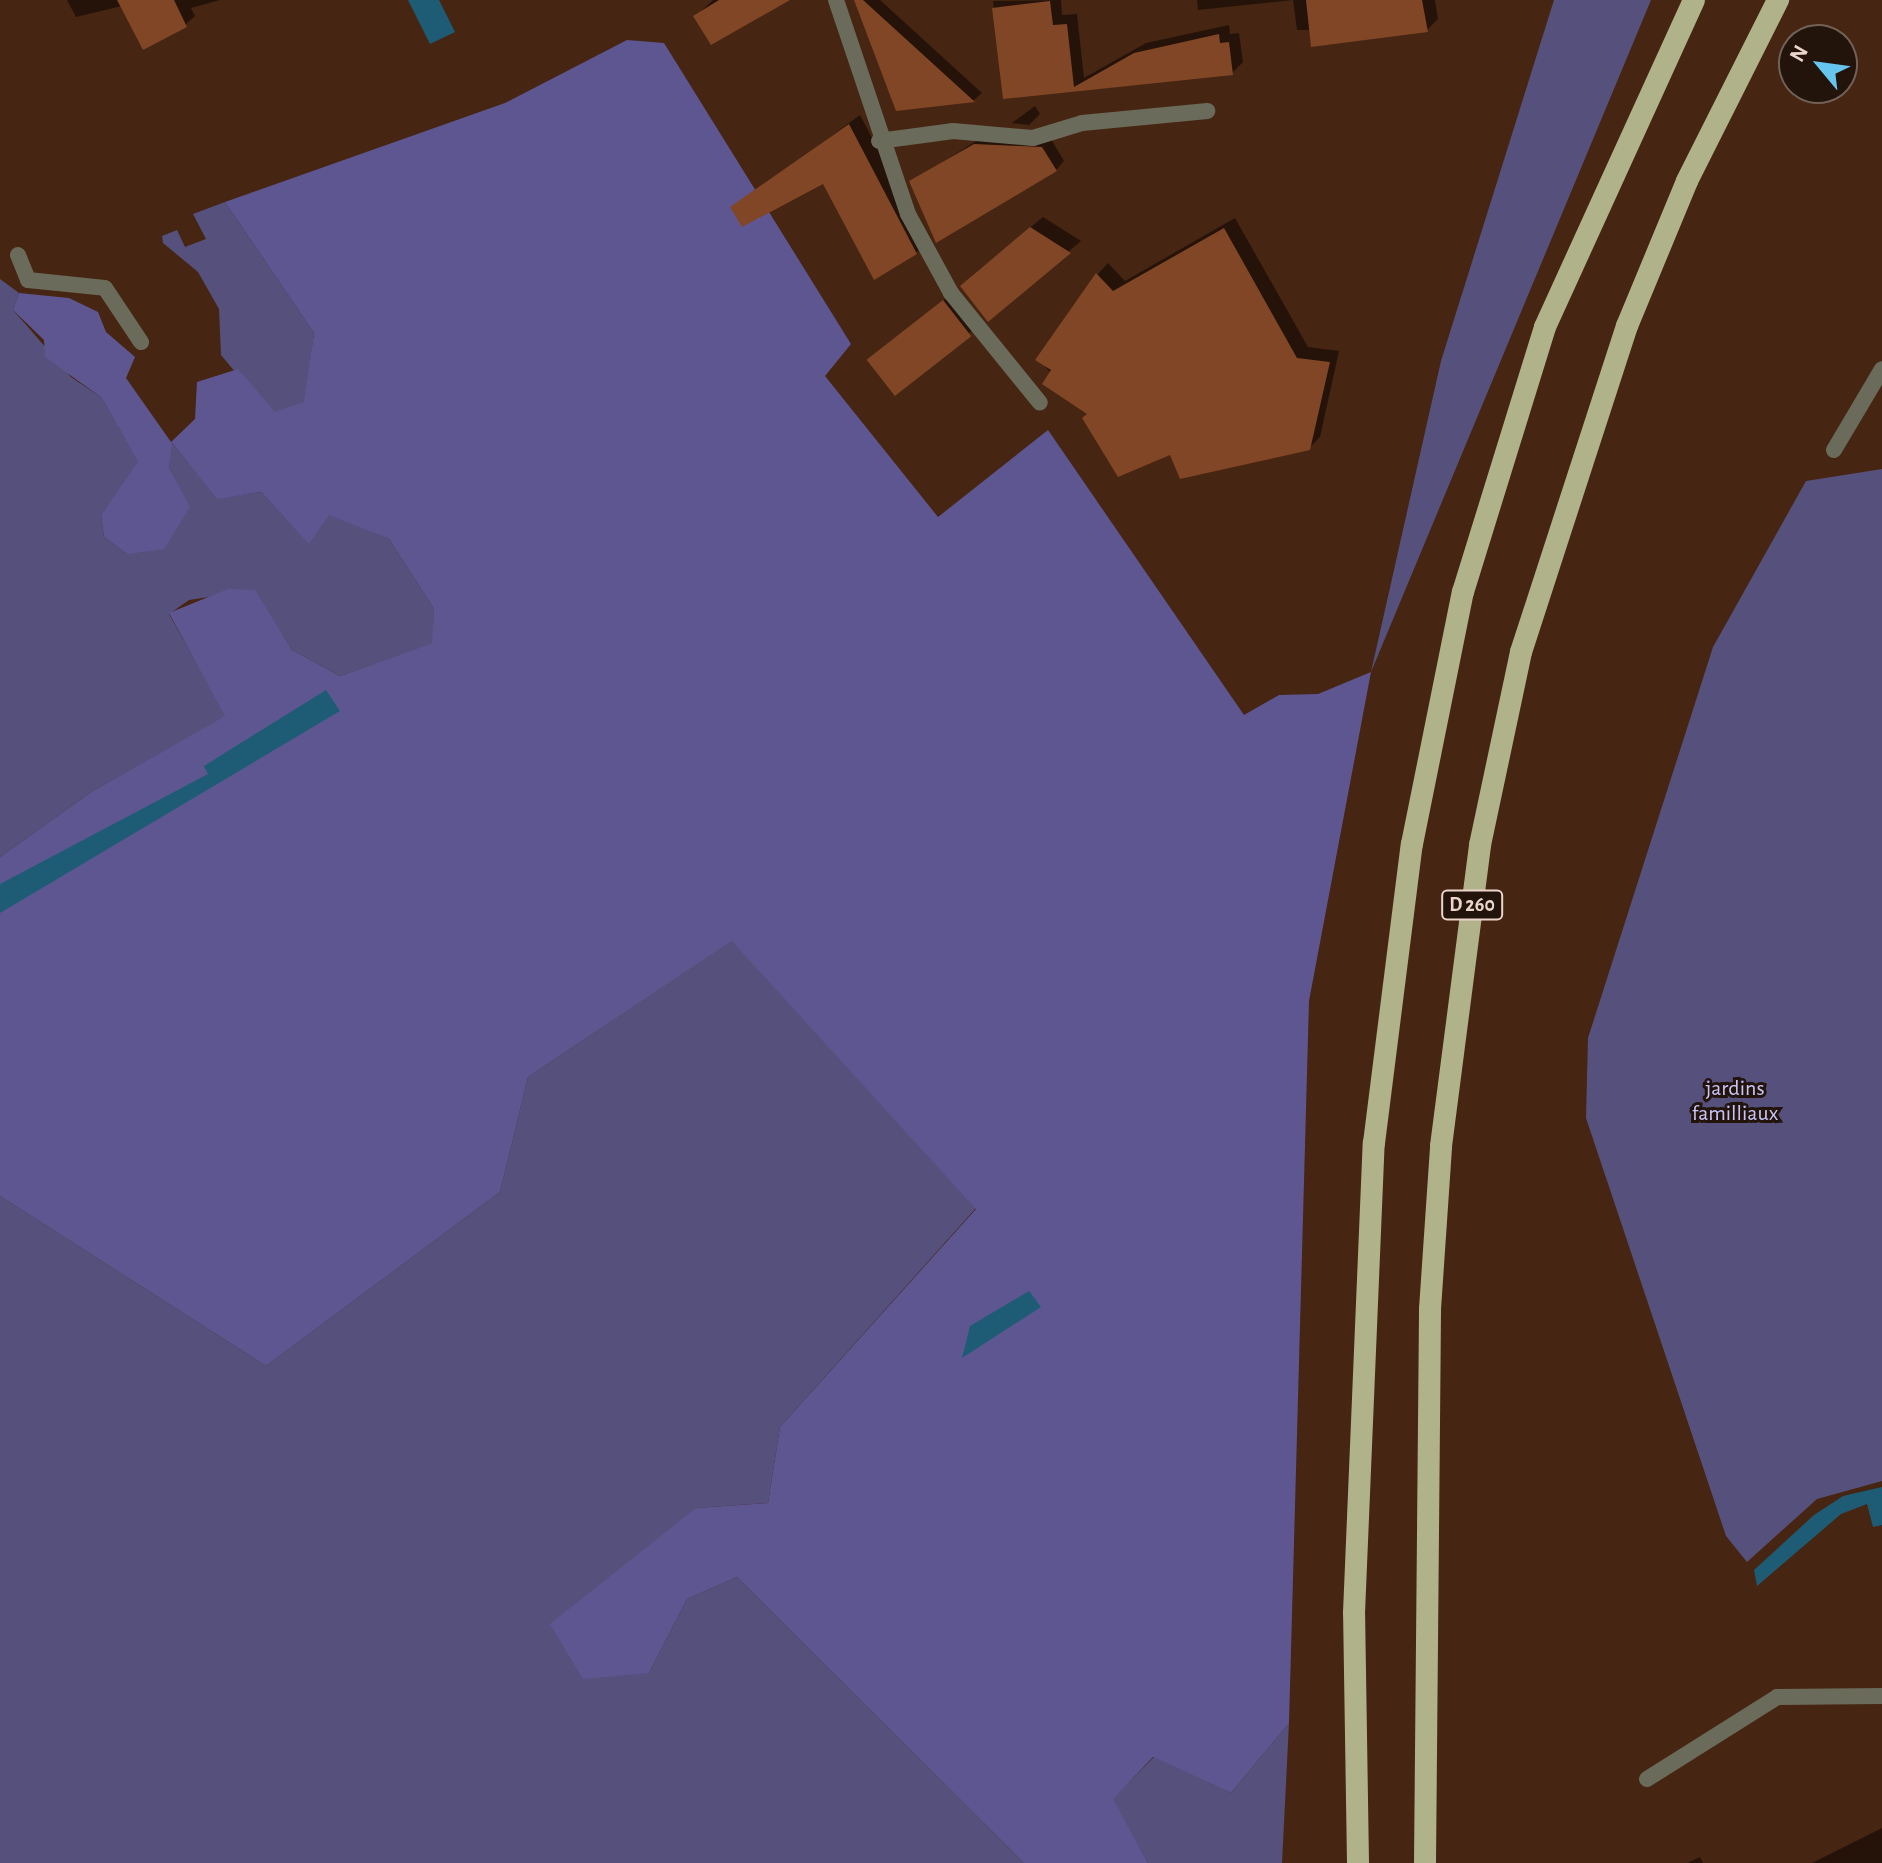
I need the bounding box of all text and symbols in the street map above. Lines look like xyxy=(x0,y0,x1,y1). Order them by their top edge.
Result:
north arrow xyxy=(1778,24,1858,104)
text: N xyxy=(1785,41,1812,65)
road number: D 260 xyxy=(1440,889,1504,921)
park label: jardins familliaux xyxy=(1692,1075,1778,1126)

